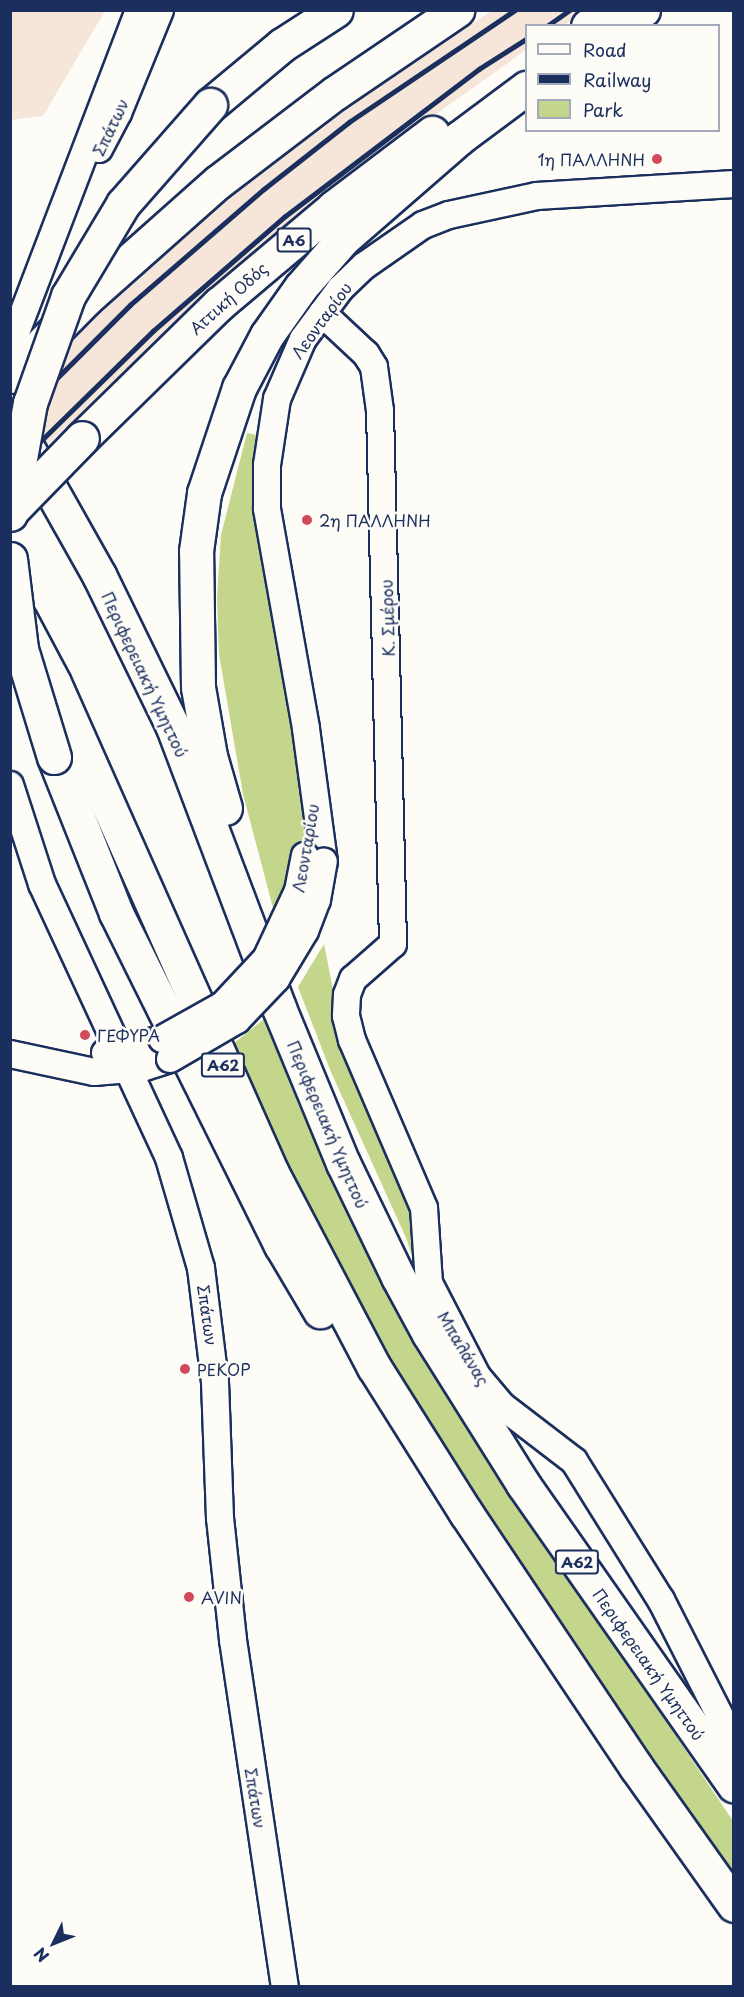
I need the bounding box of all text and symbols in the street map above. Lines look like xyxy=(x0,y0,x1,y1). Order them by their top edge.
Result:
legend xyxy=(525,24,720,132)
text: Road xyxy=(583,36,627,63)
text: Railway xyxy=(583,66,651,93)
street label: Σπάτων xyxy=(88,95,132,159)
text: Park xyxy=(583,96,623,123)
place label: 1η ΠΑΛΛΗΝΗ xyxy=(537,149,645,169)
marker: 1η ΠΑΛΛΗΝΗ xyxy=(650,152,664,166)
road number: Α6 xyxy=(276,228,312,252)
street label: Αττική Οδός xyxy=(185,258,271,338)
street label: Λεονταρίου xyxy=(287,278,355,362)
place label: 2η ΠΑΛΛΗΝΗ xyxy=(319,510,431,530)
marker: 2η ΠΑΛΛΗΝΗ xyxy=(300,513,314,527)
street label: Κ. Σμέρου xyxy=(376,579,398,657)
street label: Περιφερειακή Υμηττού xyxy=(98,588,192,760)
street label: Λεονταρίου xyxy=(288,802,322,894)
place label: ΓΕΦΥΡΑ xyxy=(97,1025,160,1045)
marker: ΓΕΦΥΡΑ xyxy=(78,1028,92,1042)
street label: Περιφερειακή Υμηττού xyxy=(284,1037,372,1211)
road number: Α62 xyxy=(200,1053,246,1077)
street label: Σπάτων xyxy=(194,1283,222,1347)
street label: Μπαλάνας xyxy=(434,1307,494,1389)
place label: ΡΕΚΟΡ xyxy=(197,1359,250,1379)
marker: ΡΕΚΟΡ xyxy=(178,1362,192,1376)
road number: Α62 xyxy=(554,1550,600,1574)
street label: Περιφερειακή Υμηττού xyxy=(589,1584,709,1744)
place label: AVIN xyxy=(201,1587,242,1607)
marker: AVIN xyxy=(182,1590,196,1604)
street label: Σπάτων xyxy=(242,1766,270,1830)
north arrow xyxy=(24,1913,84,1973)
text: N xyxy=(28,1942,54,1968)

